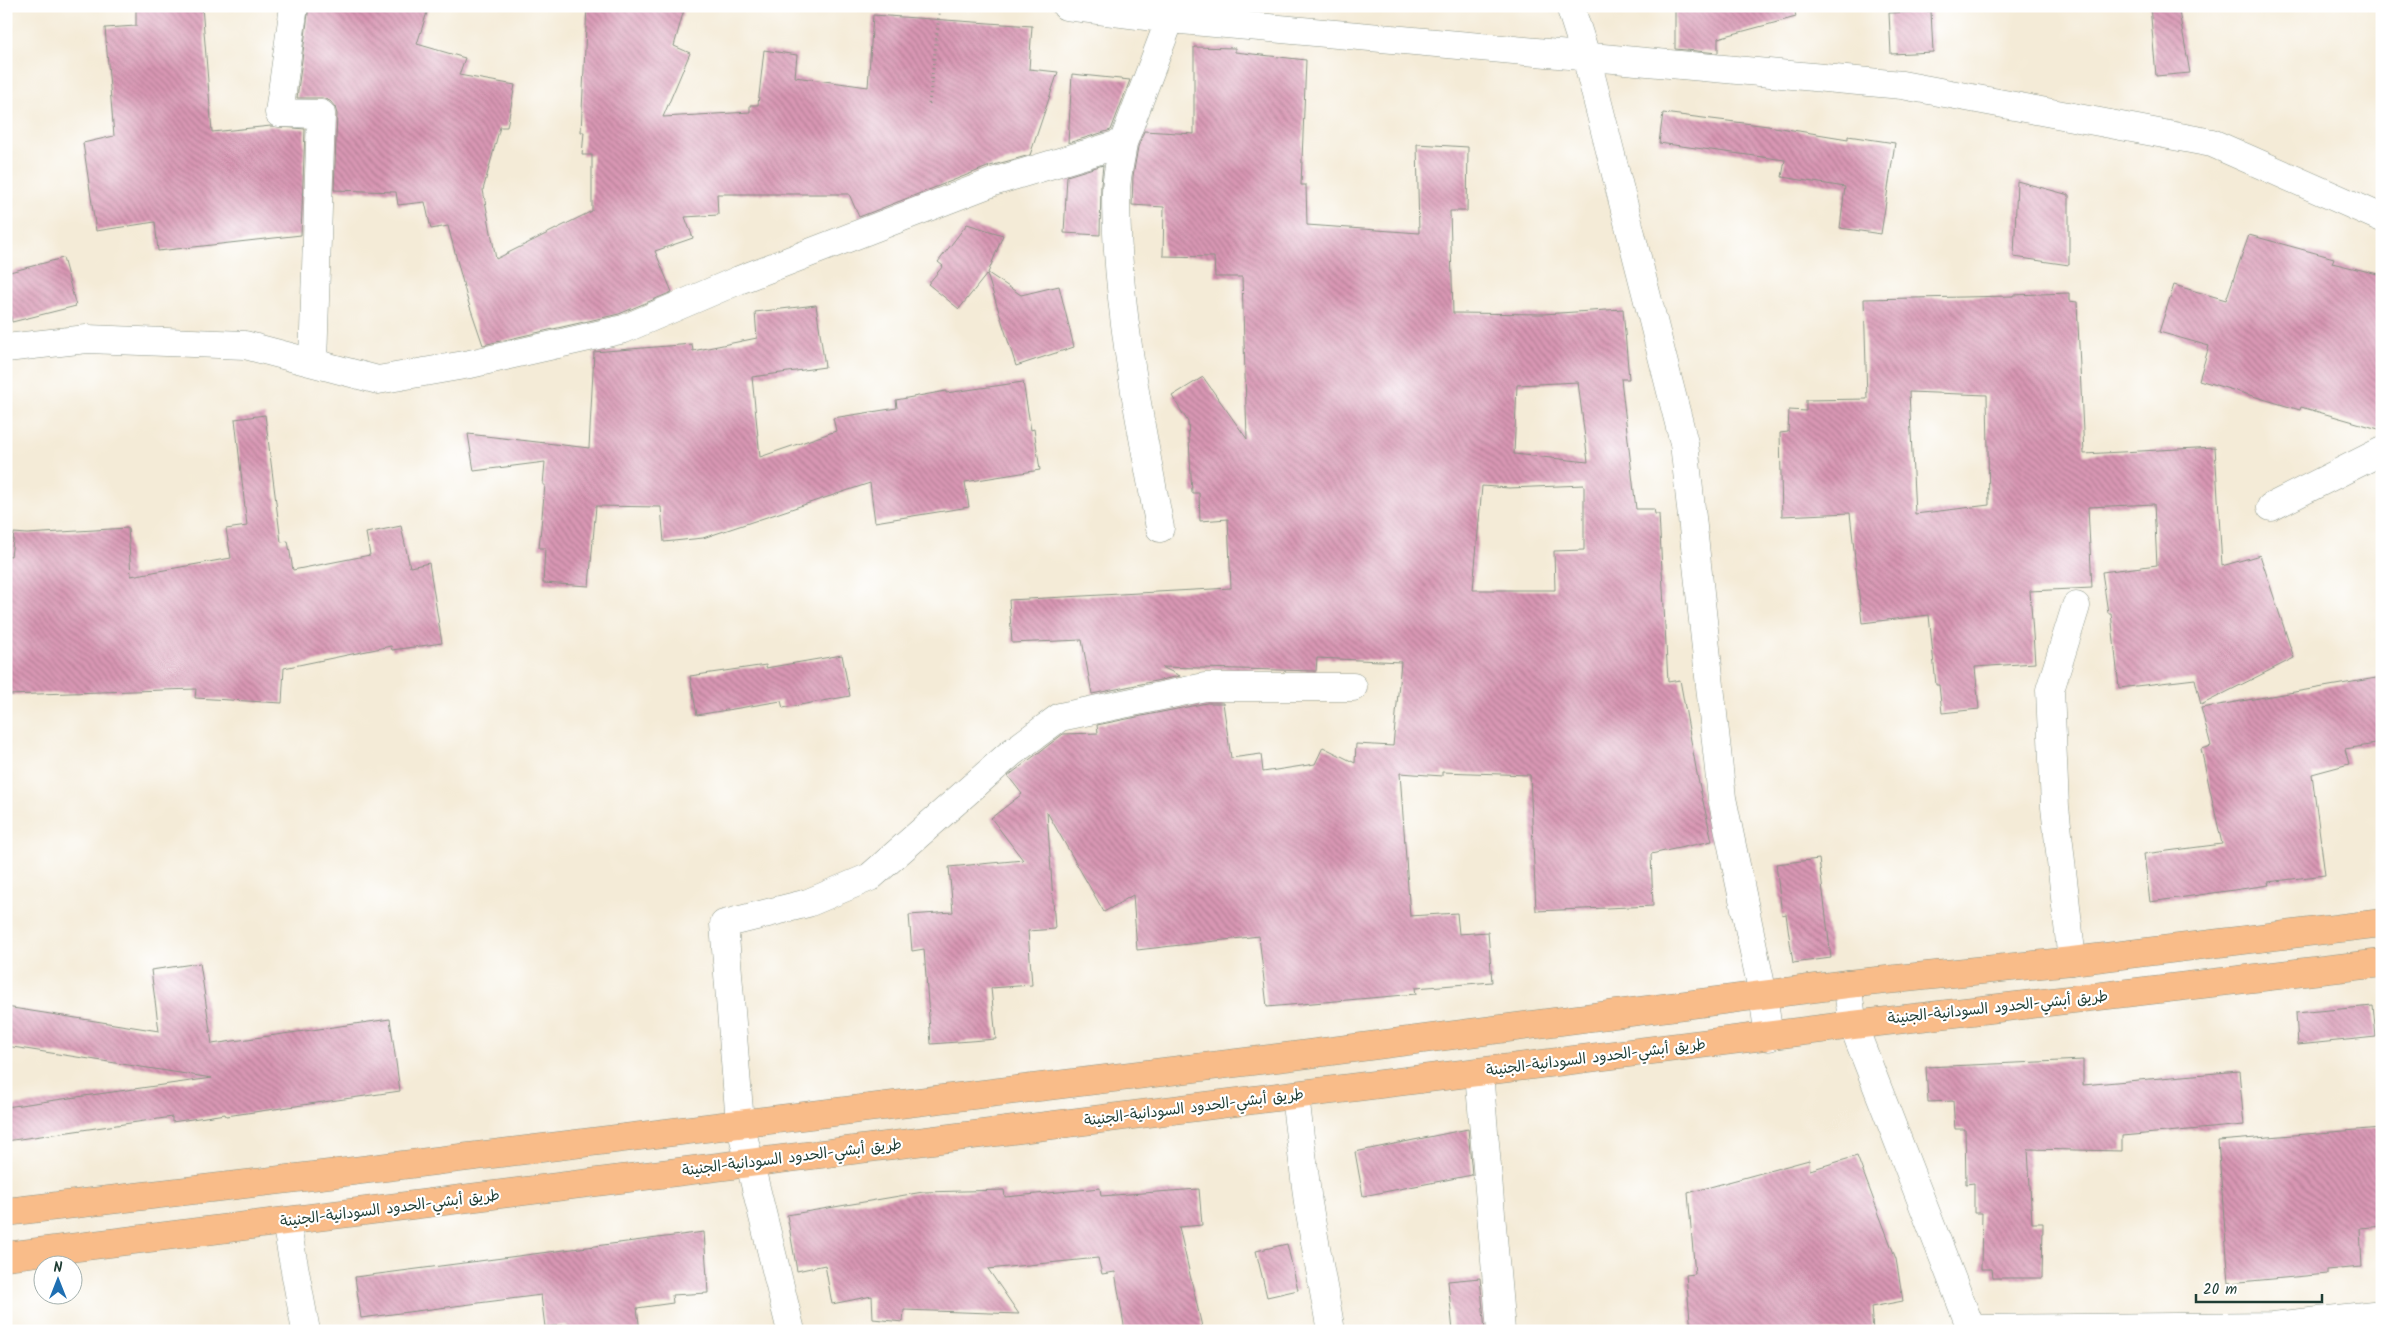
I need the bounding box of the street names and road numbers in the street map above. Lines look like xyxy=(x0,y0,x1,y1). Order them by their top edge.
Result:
street label: طريق أبشي-الحدود السودانية-الجنينة xyxy=(1887,984,2109,1032)
street label: طريق أبشي-الحدود السودانية-الجنينة xyxy=(1485,1033,1707,1083)
street label: طريق أبشي-الحدود السودانية-الجنينة xyxy=(1083,1083,1305,1133)
street label: طريق أبشي-الحدود السودانية-الجنينة xyxy=(681,1133,903,1183)
street label: طريق أبشي-الحدود السودانية-الجنينة xyxy=(279,1184,501,1234)

